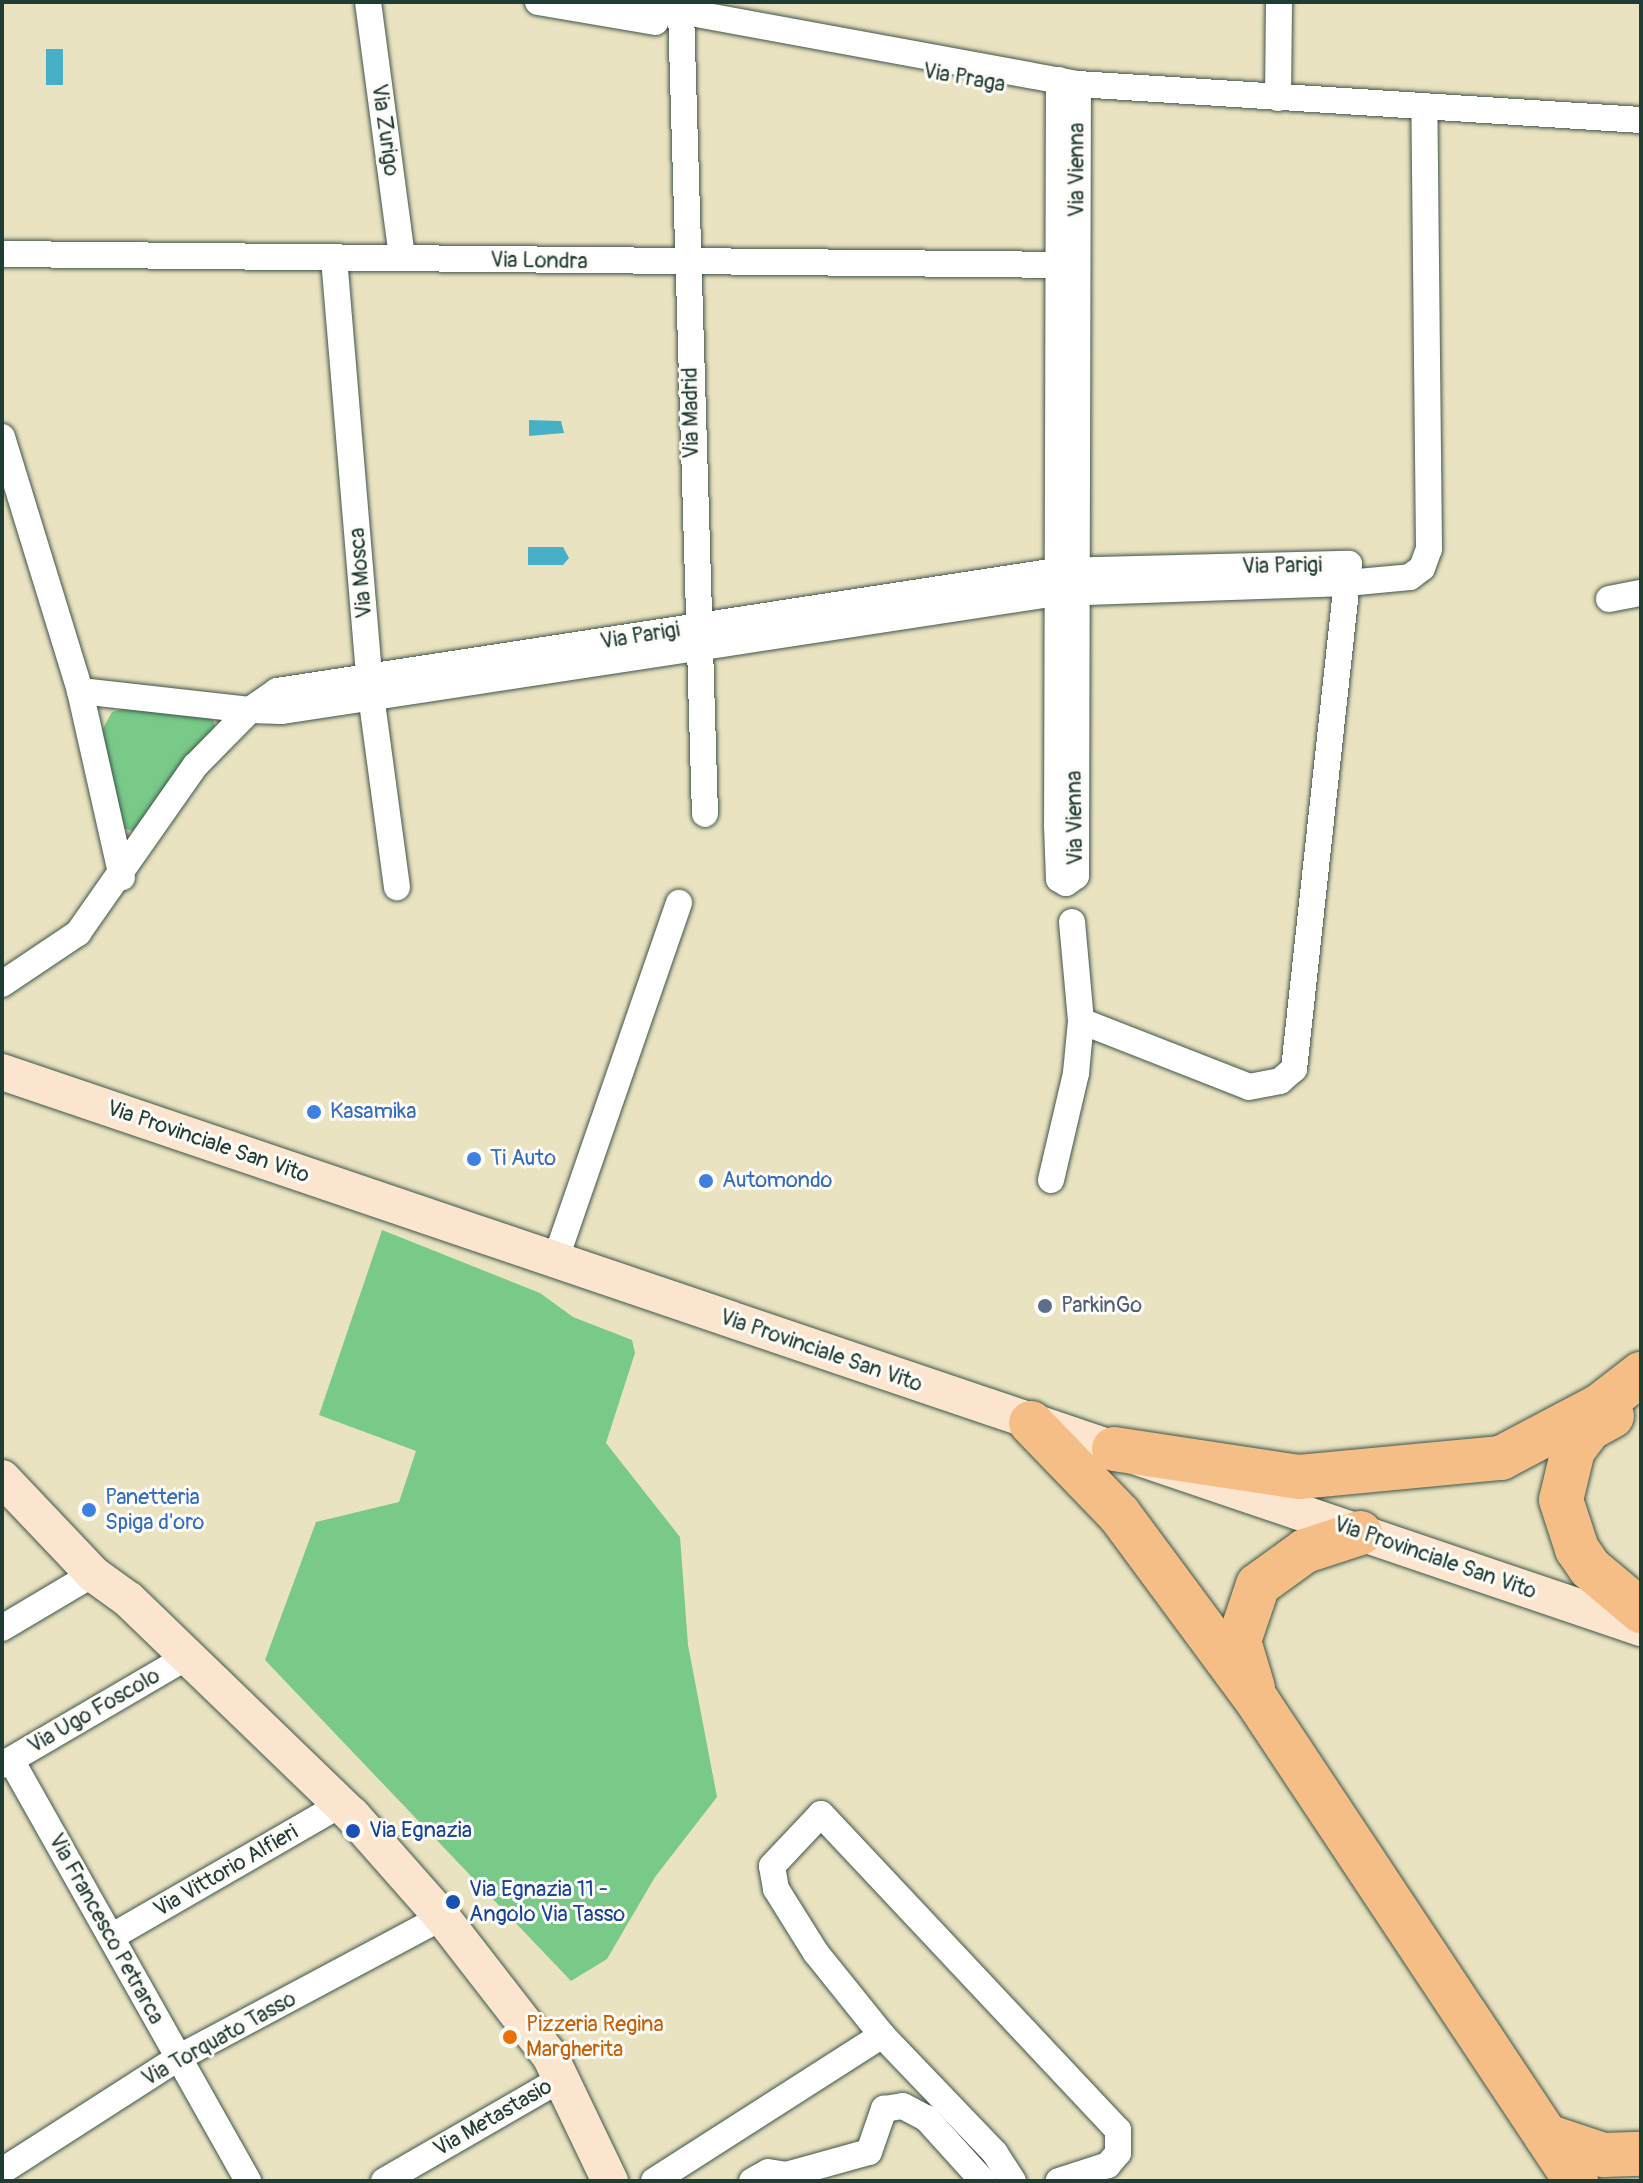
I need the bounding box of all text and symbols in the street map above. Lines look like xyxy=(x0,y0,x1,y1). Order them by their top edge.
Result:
street label: Via Praga xyxy=(921,58,1007,98)
street label: Via Zurigo xyxy=(365,82,405,178)
street label: Via Vienna xyxy=(1064,123,1090,217)
street label: Via Londra xyxy=(490,247,588,275)
street label: Via Madrid xyxy=(677,367,705,459)
street label: Via Mosca xyxy=(344,527,378,619)
street label: Via Parigi xyxy=(1242,552,1322,580)
street label: Via Parigi xyxy=(598,617,682,655)
street label: Via Vienna xyxy=(1061,770,1089,866)
street label: Via Provinciale San Vito xyxy=(103,1095,313,1189)
place label: Kasamika xyxy=(330,1099,416,1125)
marker: Kasamika xyxy=(305,1103,323,1121)
place label: Ti Auto xyxy=(490,1146,556,1172)
marker: Ti Auto xyxy=(465,1150,483,1168)
place label: Automondo xyxy=(722,1168,832,1194)
marker: Automondo xyxy=(697,1172,715,1190)
place label: ParkinGo xyxy=(1061,1293,1142,1319)
marker: ParkinGo xyxy=(1036,1297,1054,1315)
street label: Via Provinciale San Vito xyxy=(716,1304,926,1398)
place label: Panetteria Spiga d'oro xyxy=(105,1484,204,1536)
marker: Panetteria Spiga d'oro xyxy=(80,1501,98,1519)
street label: Via Provinciale San Vito xyxy=(1330,1511,1540,1605)
street label: Via Ugo Foscolo xyxy=(23,1663,165,1759)
place label: Via Egnazia xyxy=(369,1818,472,1844)
street label: Via Vittorio Alfieri xyxy=(149,1819,303,1923)
marker: Via Egnazia xyxy=(344,1822,362,1840)
street label: Via Francesco Petrarca xyxy=(43,1829,169,2029)
place label: Via Egnazia 11 - Angolo Via Tasso xyxy=(469,1876,625,1928)
marker: Via Egnazia 11 - Angolo Via Tasso xyxy=(444,1893,462,1911)
street label: Via Torquato Tasso xyxy=(137,1986,301,2092)
place label: Pizzeria Regina Margherita xyxy=(526,2011,664,2062)
marker: Pizzeria Regina Margherita xyxy=(501,2028,519,2046)
street label: Via Metastasio xyxy=(429,2073,557,2163)

